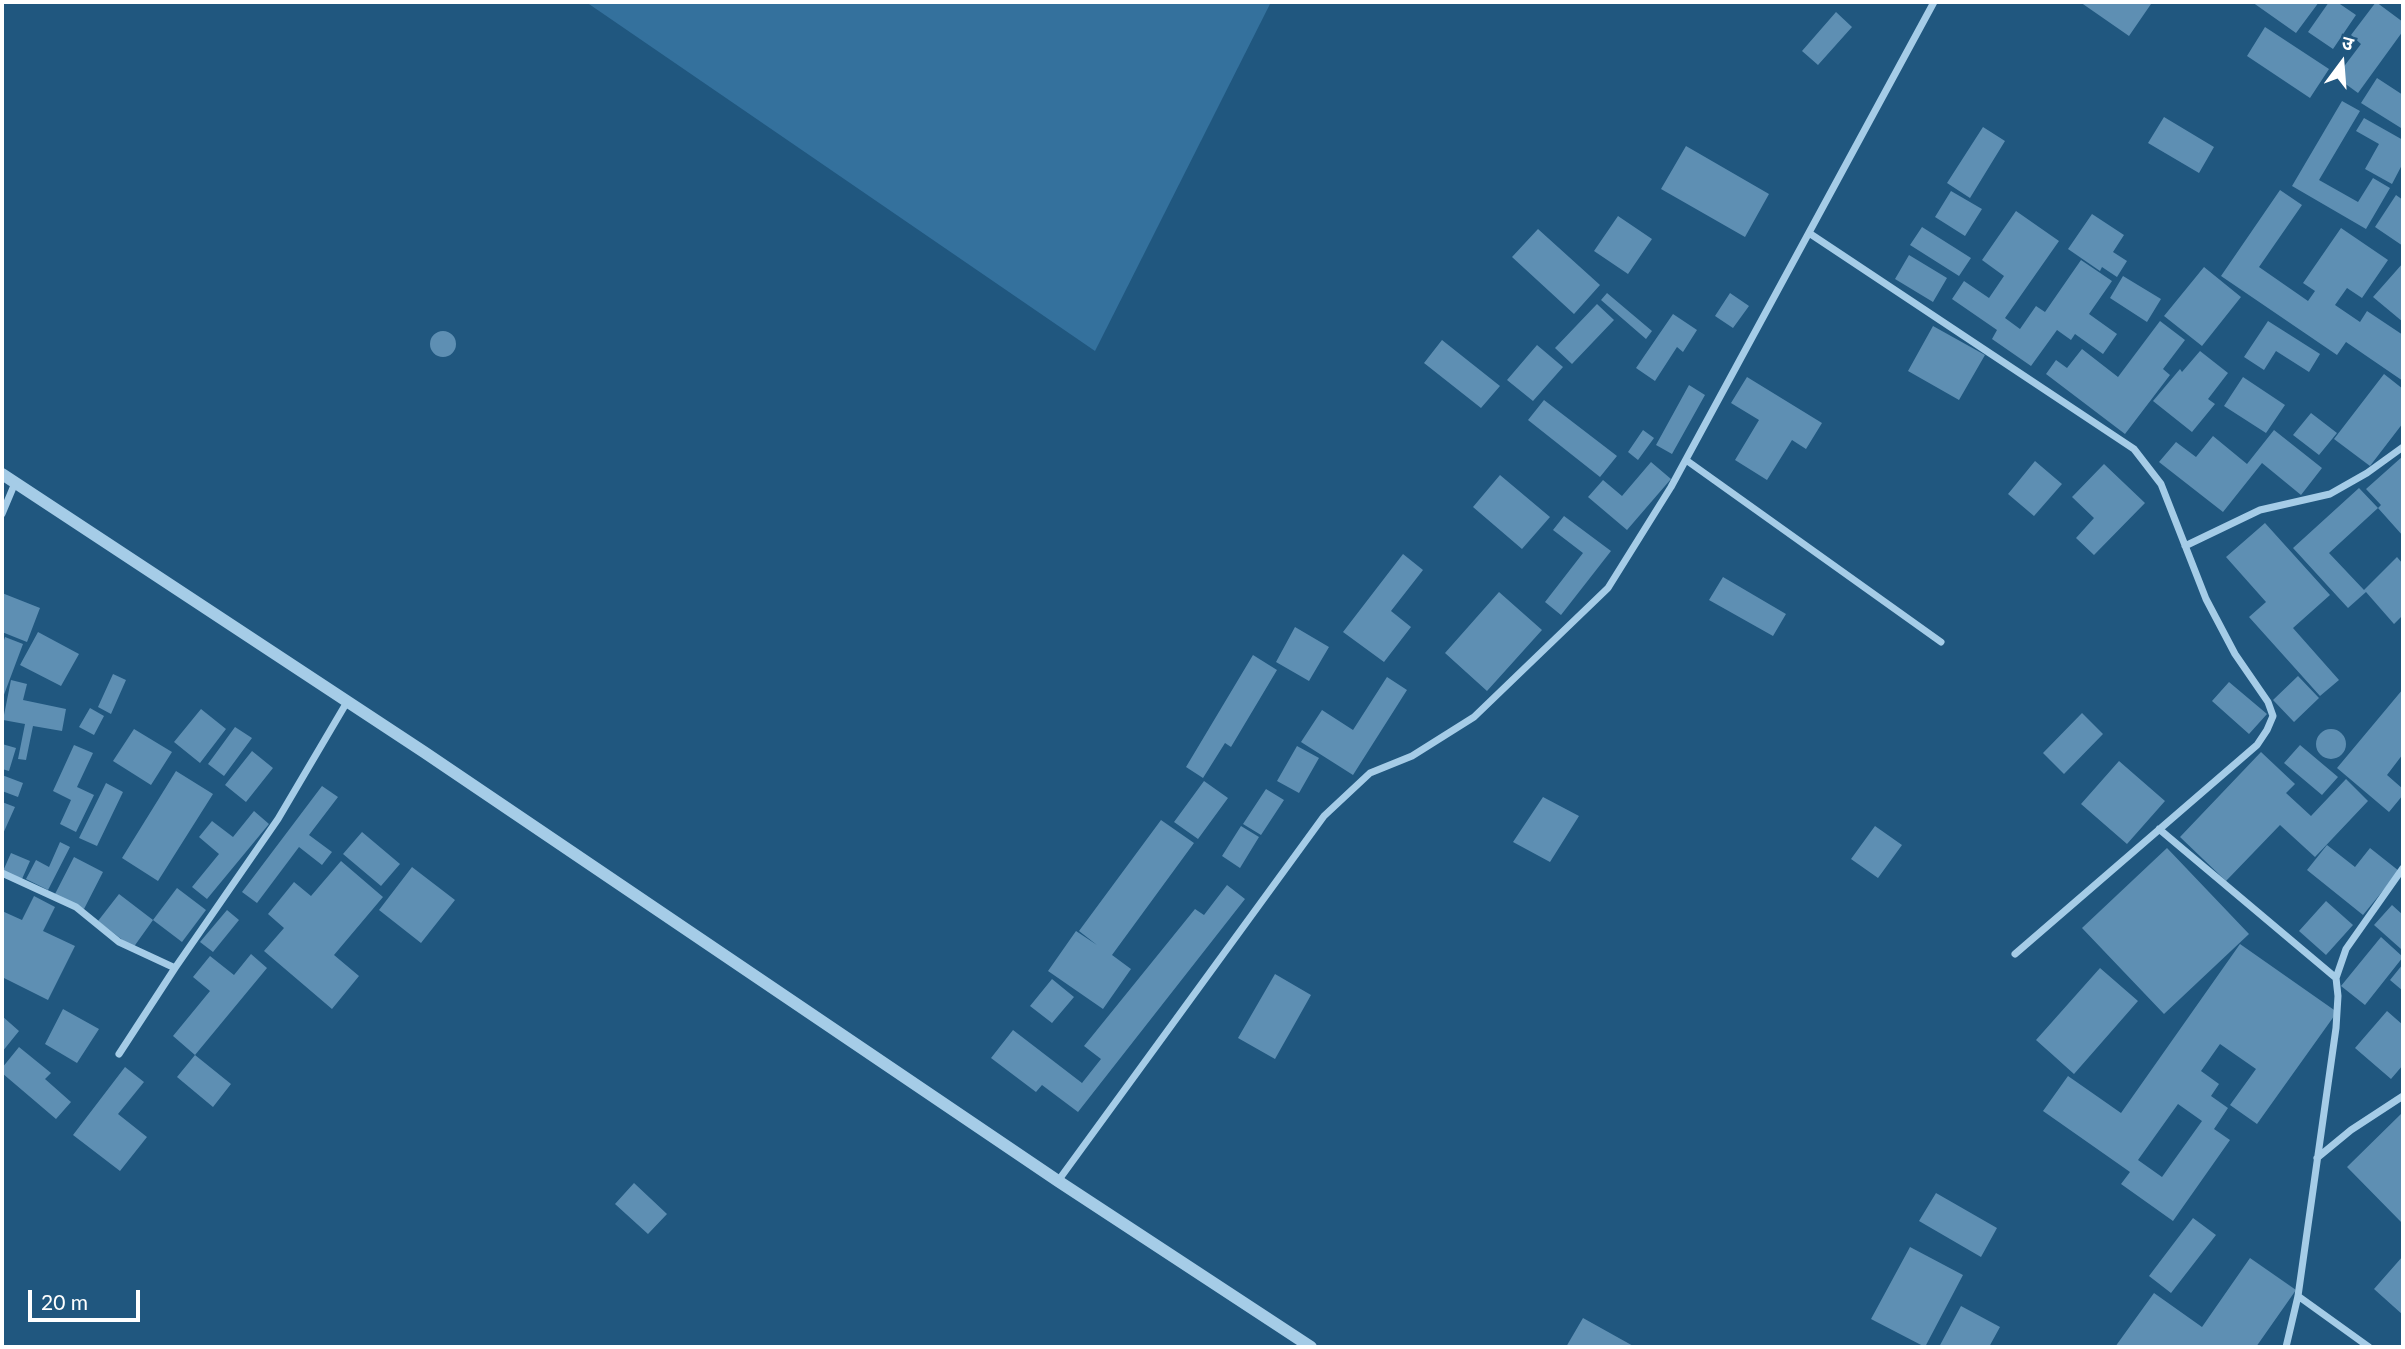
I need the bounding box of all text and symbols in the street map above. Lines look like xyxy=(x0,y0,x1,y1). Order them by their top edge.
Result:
north arrow xyxy=(2307,28,2377,98)
text: उ xyxy=(2339,30,2356,55)
scale bar xyxy=(32,1276,144,1320)
text: 20 m xyxy=(41,1289,88,1314)

